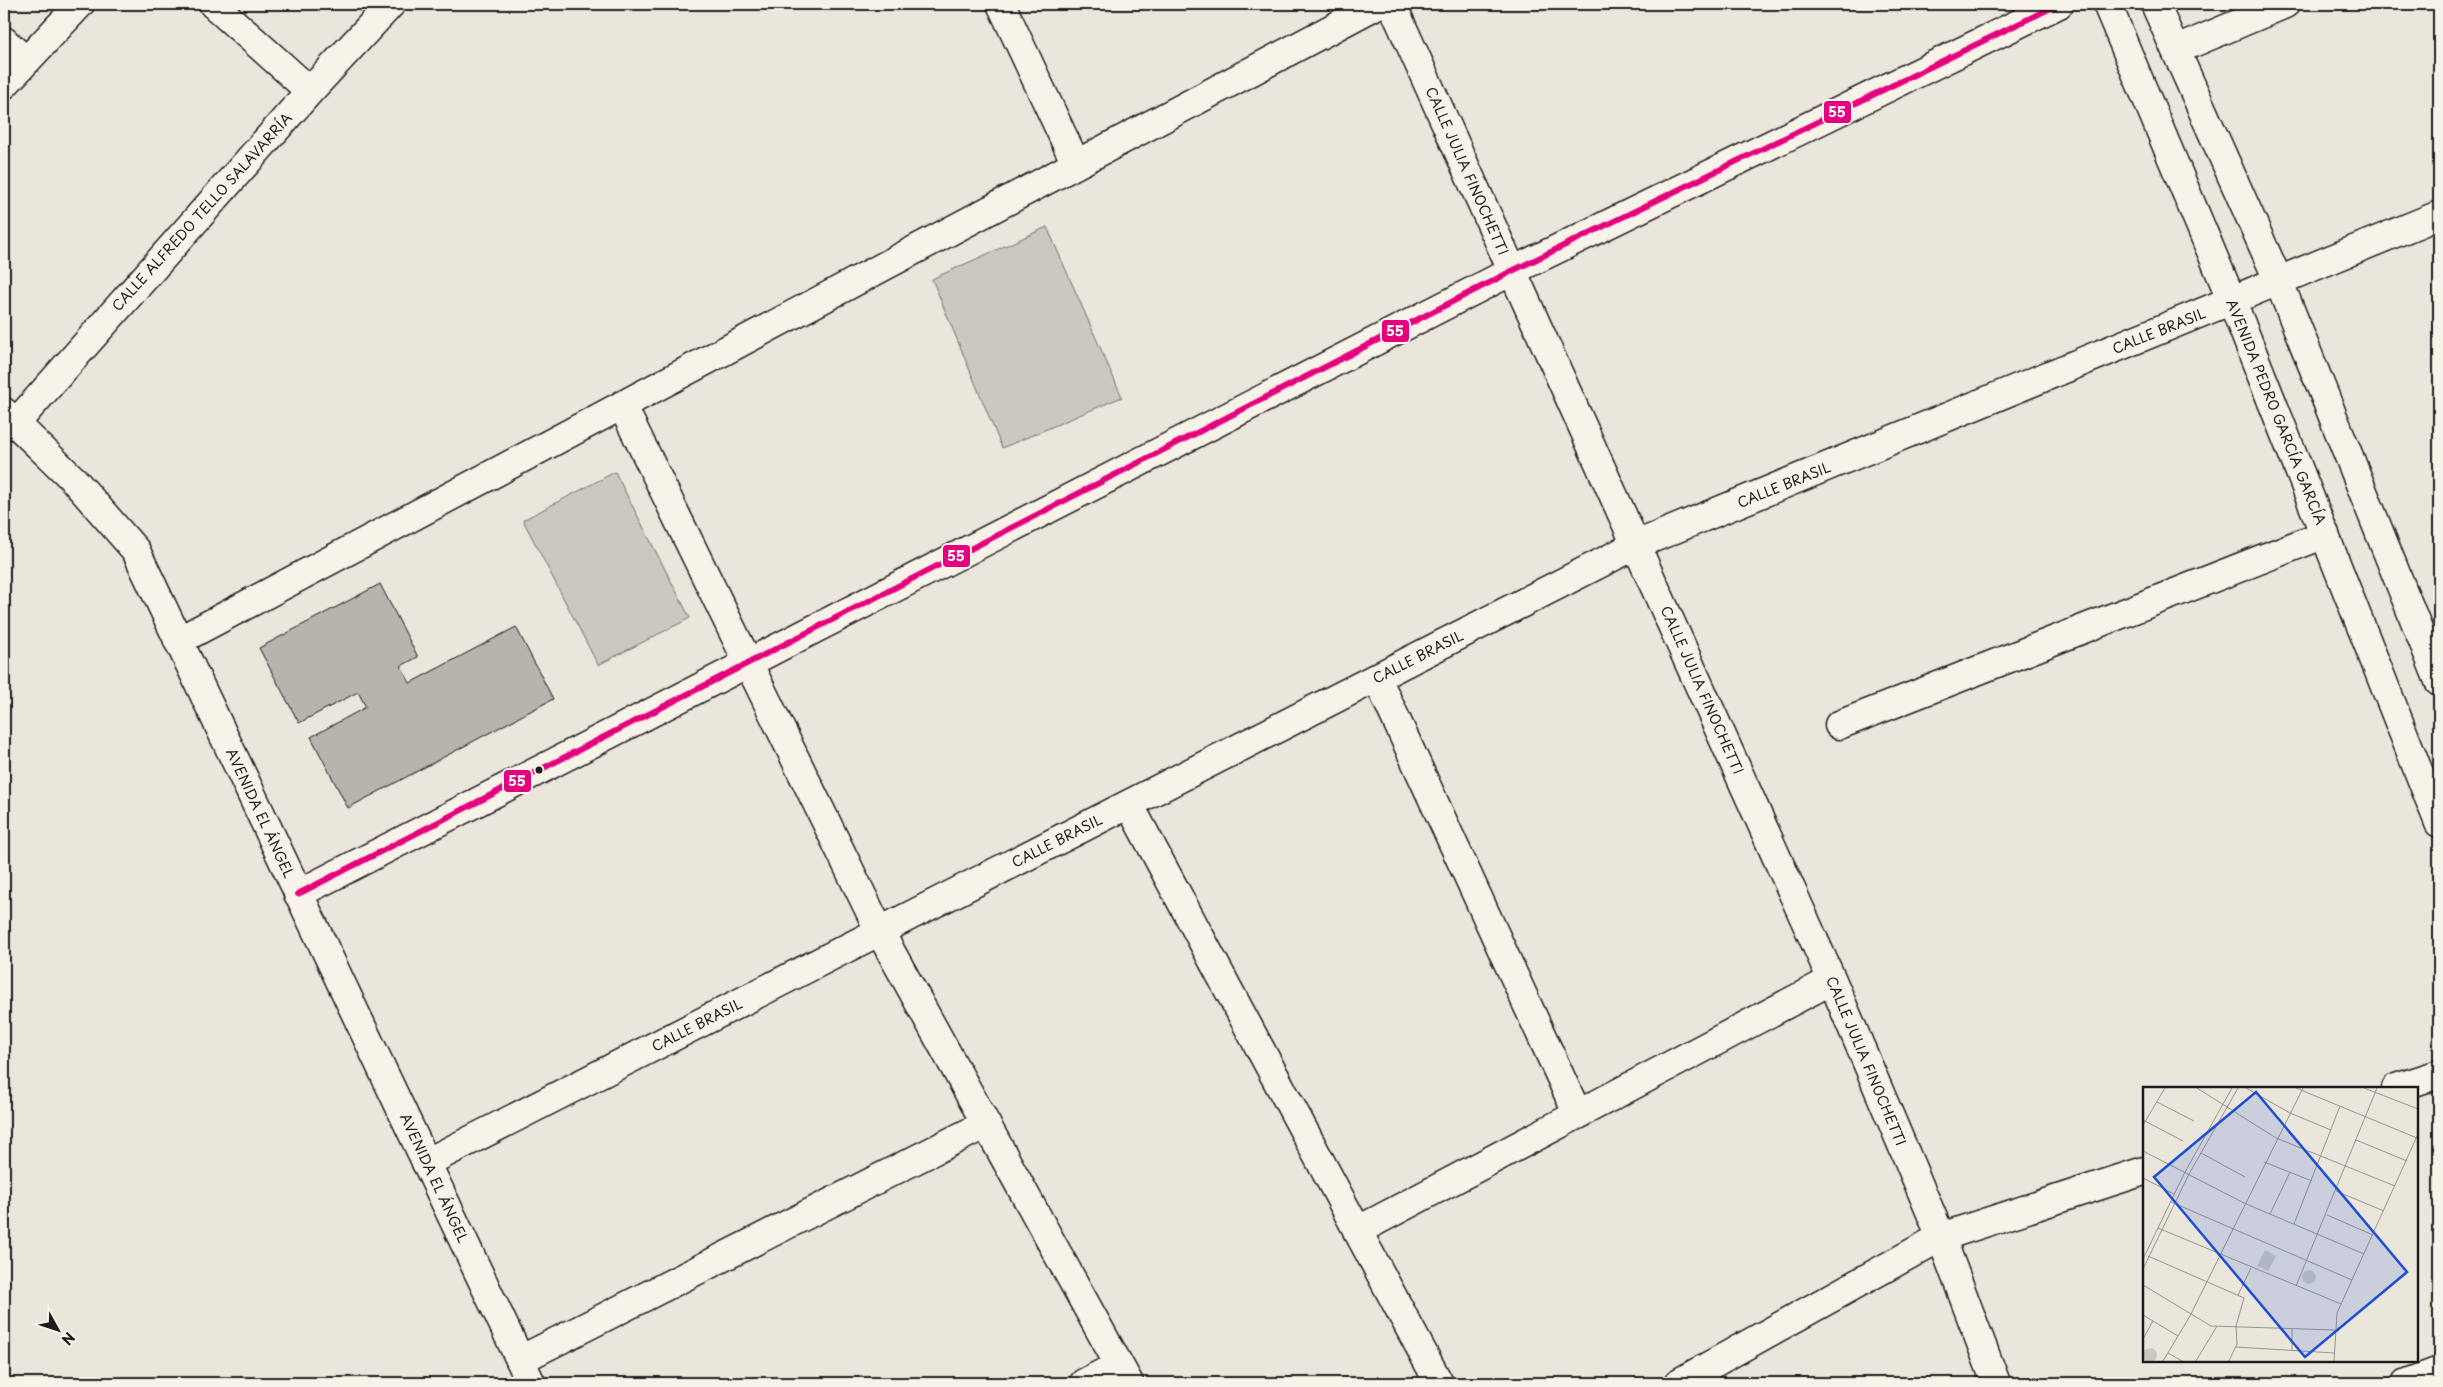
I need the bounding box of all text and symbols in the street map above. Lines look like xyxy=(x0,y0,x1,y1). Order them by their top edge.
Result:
street label: CALLE JULIA FINOCHETTI xyxy=(1421,83,1514,258)
line badge: 55 xyxy=(1823,100,1852,124)
text: 55 xyxy=(1828,101,1846,122)
street label: CALLE ALFREDO TELLO SALAVARRÍA xyxy=(107,108,297,315)
street label: AVENIDA PEDRO GARCÍA GARCÍA xyxy=(2221,296,2332,528)
street label: CALLE BRASIL xyxy=(2109,302,2209,359)
line badge: 55 xyxy=(1381,319,1410,343)
text: 55 xyxy=(1386,320,1404,341)
street label: CALLE BRASIL xyxy=(1734,456,1834,513)
line badge: 55 xyxy=(942,544,971,568)
text: 55 xyxy=(947,545,965,566)
street label: CALLE JULIA FINOCHETTI xyxy=(1656,602,1749,777)
street label: CALLE BRASIL xyxy=(1369,625,1467,688)
street label: AVENIDA EL ÁNGEL xyxy=(221,744,300,881)
unlabelled marker xyxy=(534,765,544,775)
line badge: 55 xyxy=(503,769,532,793)
text: 55 xyxy=(508,770,526,791)
street label: CALLE BRASIL xyxy=(1008,809,1106,872)
street label: CALLE JULIA FINOCHETTI xyxy=(1821,973,1912,1149)
street label: CALLE BRASIL xyxy=(648,993,746,1056)
inset map xyxy=(2143,1087,2418,1362)
street label: AVENIDA EL ÁNGEL xyxy=(395,1109,474,1246)
north arrow xyxy=(32,1304,82,1354)
text: N xyxy=(57,1328,80,1350)

